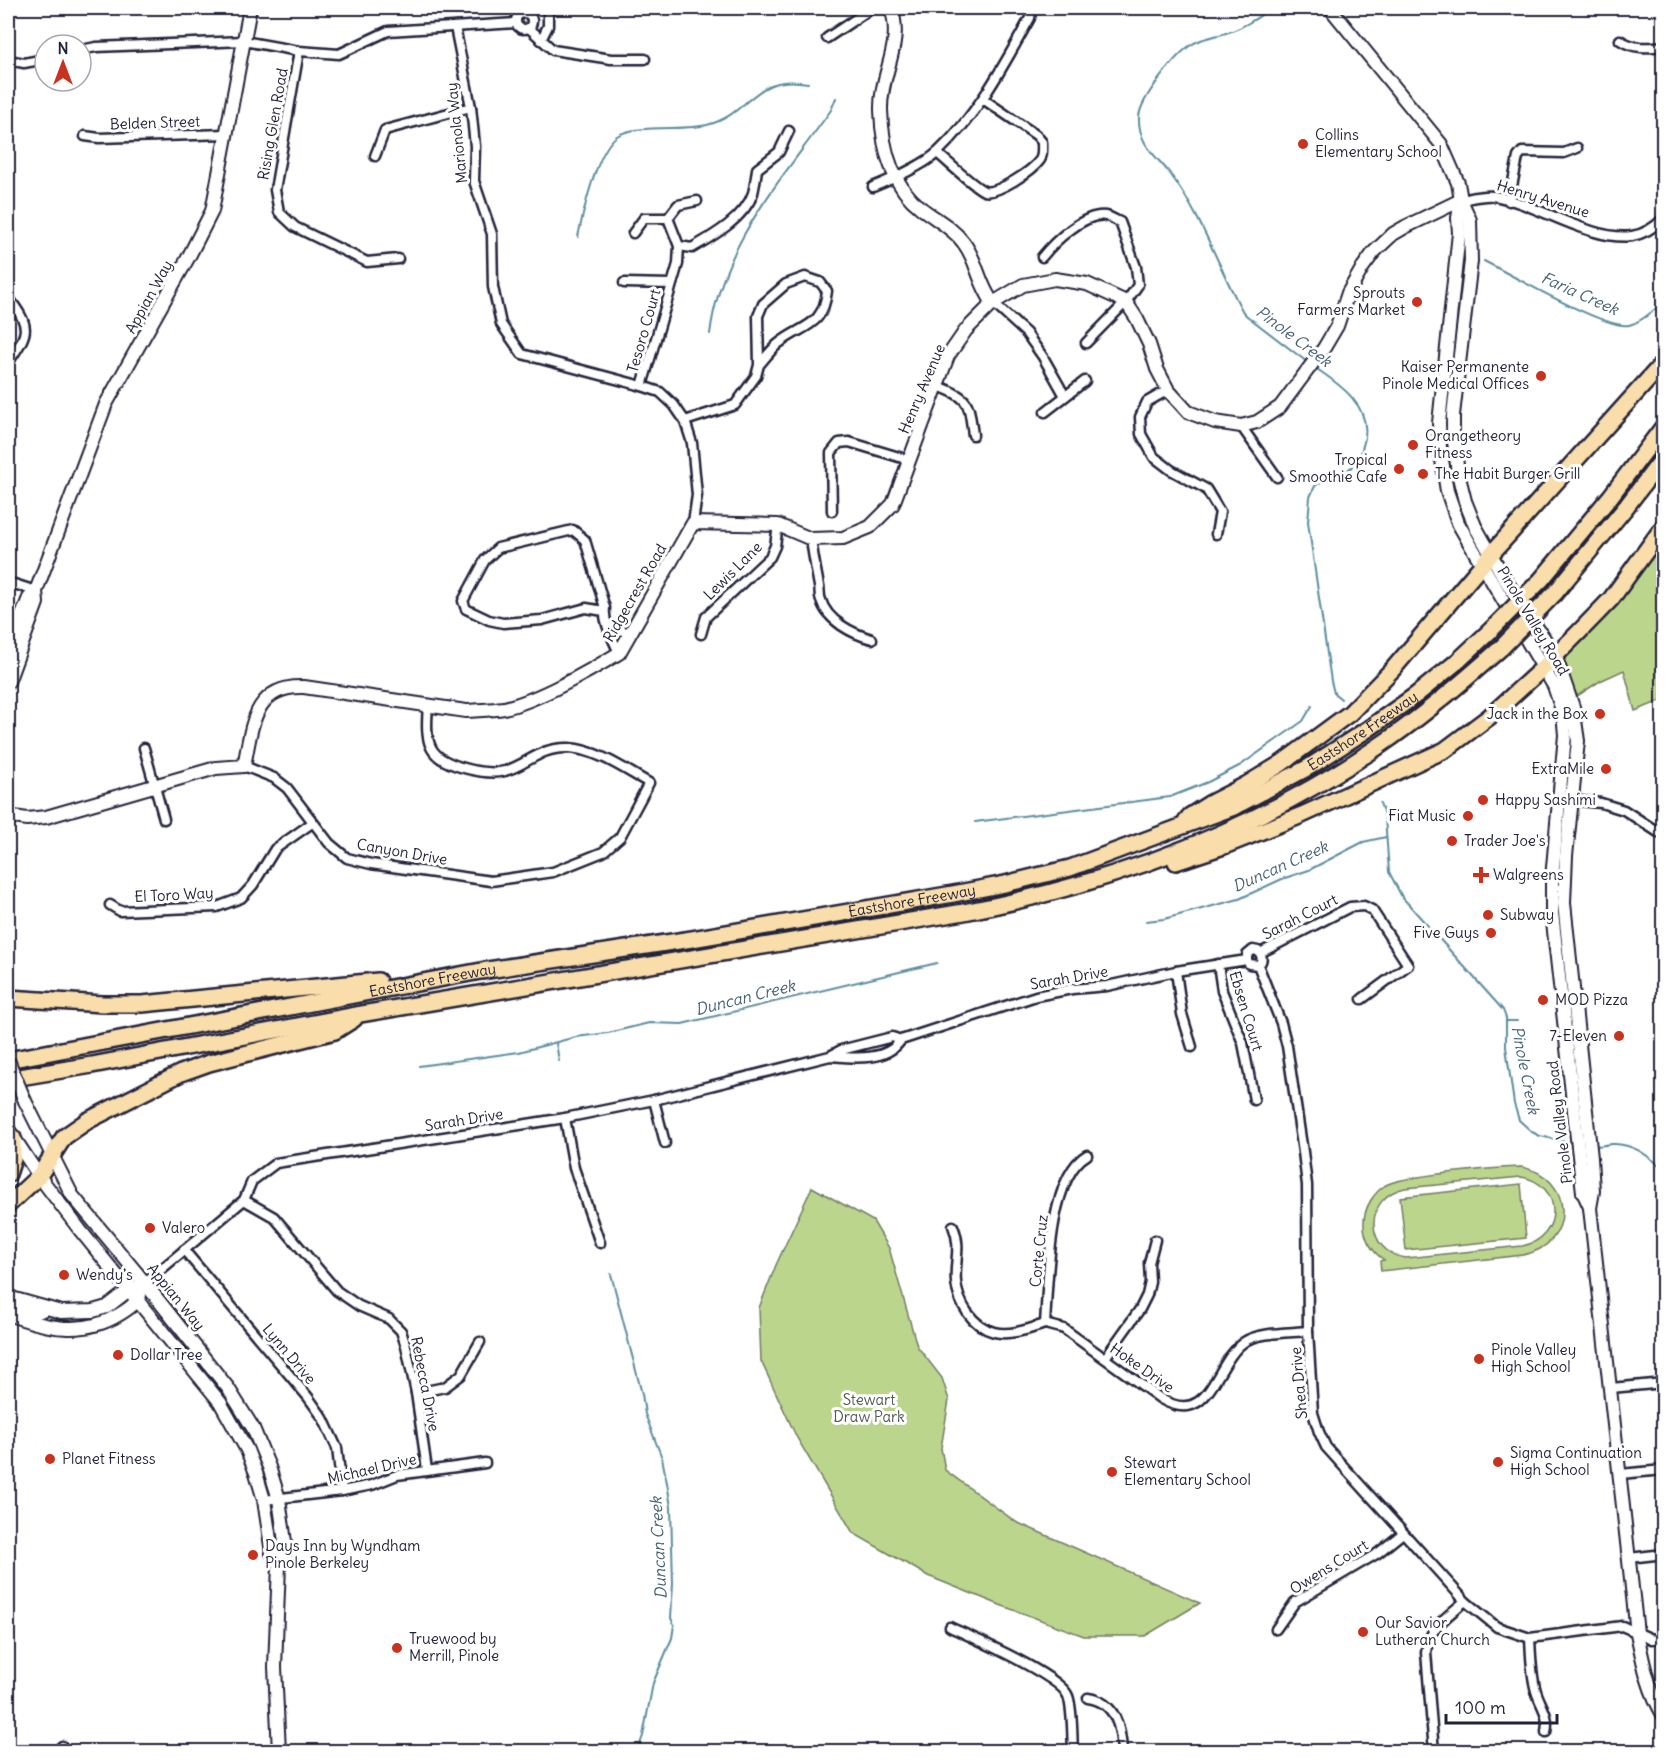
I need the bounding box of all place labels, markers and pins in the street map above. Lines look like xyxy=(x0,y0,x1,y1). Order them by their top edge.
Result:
place label: Collins Elementary School xyxy=(1315,125,1442,161)
marker: Collins Elementary School xyxy=(1296,137,1310,151)
place label: Sprouts Farmers Market xyxy=(1297,283,1405,319)
marker: Sprouts Farmers Market xyxy=(1410,295,1424,309)
place label: Kaiser Permanente Pinole Medical Offices xyxy=(1382,357,1529,393)
marker: Kaiser Permanente Pinole Medical Offices xyxy=(1534,369,1548,383)
place label: Orangetheory Fitness xyxy=(1425,426,1521,462)
marker: Orangetheory Fitness xyxy=(1406,438,1420,452)
place label: Tropical Smoothie Cafe xyxy=(1289,450,1387,486)
marker: Tropical Smoothie Cafe xyxy=(1392,462,1406,476)
place label: The Habit Burger Grill xyxy=(1435,464,1580,483)
marker: The Habit Burger Grill xyxy=(1416,467,1430,481)
place label: Jack in the Box xyxy=(1487,704,1589,723)
marker: Jack in the Box xyxy=(1593,707,1607,721)
place label: ExtraMile xyxy=(1532,759,1594,778)
marker: ExtraMile xyxy=(1599,762,1613,776)
place label: Happy Sashimi xyxy=(1495,790,1596,809)
marker: Happy Sashimi xyxy=(1476,793,1490,807)
place label: Fiat Music xyxy=(1388,806,1456,825)
marker: Fiat Music xyxy=(1461,809,1475,823)
place label: Trader Joe's xyxy=(1464,831,1546,850)
marker: Trader Joe's xyxy=(1445,834,1459,848)
place label: Walgreens xyxy=(1493,865,1564,884)
marker: Walgreens xyxy=(1474,868,1488,882)
place label: Subway xyxy=(1500,905,1554,924)
marker: Subway xyxy=(1481,908,1495,922)
place label: Five Guys xyxy=(1413,923,1479,942)
marker: Five Guys xyxy=(1484,926,1498,940)
place label: MOD Pizza xyxy=(1555,990,1629,1009)
marker: MOD Pizza xyxy=(1536,993,1550,1007)
place label: 7-Eleven xyxy=(1549,1026,1607,1045)
marker: 7-Eleven xyxy=(1612,1029,1626,1043)
place label: Valero xyxy=(162,1218,205,1237)
marker: Valero xyxy=(143,1221,157,1235)
place label: Wendy's xyxy=(76,1265,133,1284)
marker: Wendy's xyxy=(57,1268,71,1282)
place label: Pinole Valley High School xyxy=(1491,1340,1576,1376)
place label: Dollar Tree xyxy=(130,1345,203,1364)
marker: Dollar Tree xyxy=(111,1348,125,1362)
marker: Pinole Valley High School xyxy=(1472,1352,1486,1366)
place label: Sigma Continuation High School xyxy=(1510,1443,1642,1479)
place label: Planet Fitness xyxy=(62,1449,156,1468)
marker: Planet Fitness xyxy=(43,1452,57,1466)
place label: Stewart Elementary School xyxy=(1124,1453,1251,1489)
marker: Sigma Continuation High School xyxy=(1491,1455,1505,1469)
marker: Stewart Elementary School xyxy=(1105,1465,1119,1479)
place label: Days Inn by Wyndham Pinole Berkeley xyxy=(265,1536,420,1572)
marker: Days Inn by Wyndham Pinole Berkeley xyxy=(246,1548,260,1562)
place label: Our Savior Lutheran Church xyxy=(1375,1613,1490,1649)
marker: Our Savior Lutheran Church xyxy=(1356,1625,1370,1639)
place label: Truewood by Merrill, Pinole xyxy=(409,1629,499,1665)
marker: Truewood by Merrill, Pinole xyxy=(390,1641,404,1655)

